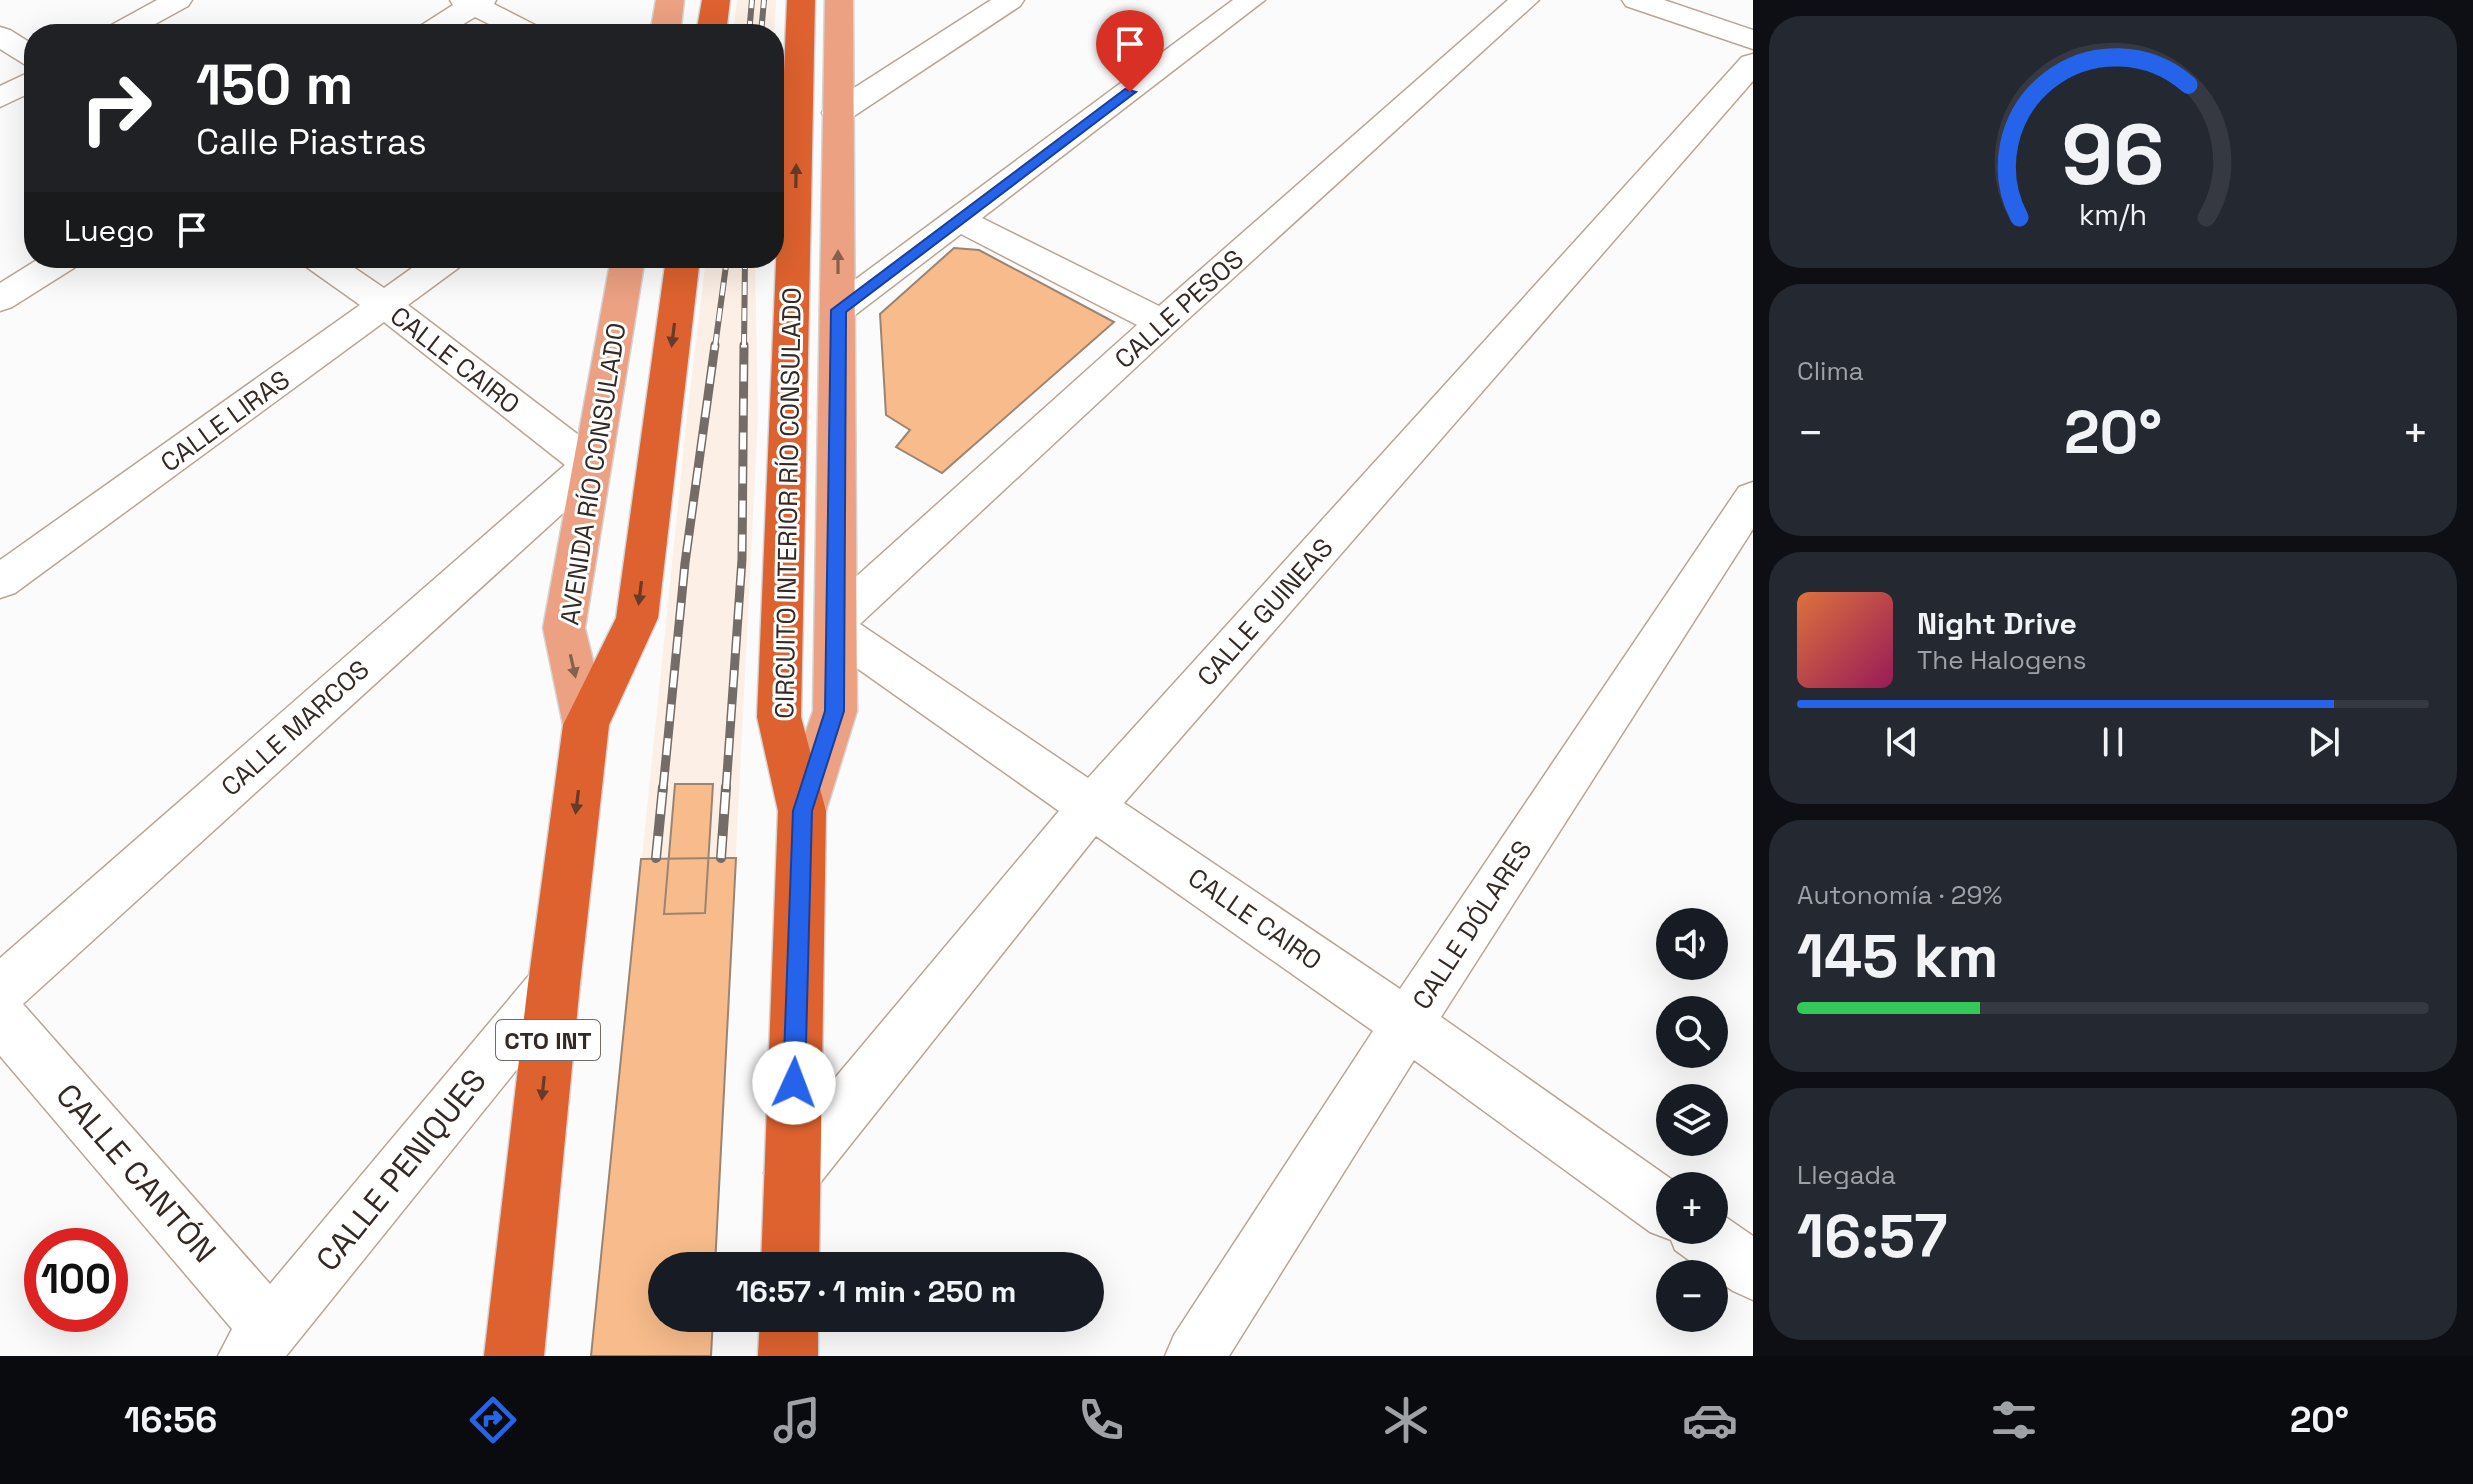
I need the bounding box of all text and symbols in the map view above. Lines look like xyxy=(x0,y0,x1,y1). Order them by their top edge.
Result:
pin xyxy=(1096,10,1164,92)
icon: arrive xyxy=(1108,22,1152,66)
text: 150 m xyxy=(196,49,353,120)
icon: right xyxy=(64,56,168,160)
text: 96 xyxy=(2062,102,2164,208)
text: Calle Piastras xyxy=(196,119,427,165)
one-way arrow xyxy=(790,163,803,188)
text: km/h xyxy=(2079,197,2147,233)
icon: arrive xyxy=(170,208,214,252)
text: Luego xyxy=(64,211,154,250)
street label: CALLE PESOS xyxy=(1107,242,1251,376)
one-way arrow xyxy=(832,249,844,274)
street label: CIRCUITO INTERIOR RÍO CONSULADO xyxy=(767,287,809,719)
street label: CALLE CAIRO xyxy=(383,299,527,421)
street label: AVENIDA RÍO CONSULADO xyxy=(552,320,634,628)
one-way arrow xyxy=(666,323,679,348)
text: Clima xyxy=(1797,354,1864,388)
street label: CALLE LIRAS xyxy=(154,363,296,479)
text: 20° xyxy=(2064,394,2162,471)
text: − xyxy=(1797,405,1824,461)
text: + xyxy=(2402,405,2429,461)
street label: CALLE GUINEAS xyxy=(1190,531,1340,693)
one-way arrow xyxy=(633,581,646,606)
text: Night Drive xyxy=(1917,604,2077,643)
text: The Halogens xyxy=(1917,643,2086,677)
street label: CALLE MARCOS xyxy=(214,652,376,804)
one-way arrow xyxy=(567,653,580,678)
icon: previous xyxy=(1880,720,1924,764)
icon: pause xyxy=(2091,720,2135,764)
icon: next xyxy=(2302,720,2346,764)
one-way arrow xyxy=(570,790,583,815)
street label: CALLE DÓLARES xyxy=(1405,834,1539,1016)
street label: CALLE CAIRO xyxy=(1181,860,1329,978)
text: Autonomía · 29% xyxy=(1797,878,2002,912)
map controls xyxy=(1656,908,1728,1332)
button: sound xyxy=(1656,908,1728,980)
text: 145 km xyxy=(1797,918,1999,995)
button: search xyxy=(1656,996,1728,1068)
road number: CTO INT xyxy=(496,1020,600,1060)
position arrow xyxy=(752,1041,836,1125)
street label: CALLE PENIQUES xyxy=(307,1061,495,1279)
street label: CALLE CANTÓN xyxy=(47,1075,225,1271)
one-way arrow xyxy=(536,1076,549,1101)
button: layers xyxy=(1656,1084,1728,1156)
text: Llegada xyxy=(1797,1158,1896,1192)
button: + xyxy=(1656,1172,1728,1244)
text: 16:57 xyxy=(1797,1198,1948,1275)
speed limit sign: 100 xyxy=(24,1228,128,1332)
button: − xyxy=(1656,1260,1728,1332)
text: 16:57 · 1 min · 250 m xyxy=(736,1272,1016,1311)
icon: directions xyxy=(465,1392,521,1448)
icon: music xyxy=(769,1392,825,1448)
icon: phone xyxy=(1073,1392,1129,1448)
icon: climate xyxy=(1378,1392,1434,1448)
icon: car xyxy=(1682,1392,1738,1448)
icon: filters xyxy=(1986,1392,2042,1448)
text: 16:56 xyxy=(124,1397,217,1443)
text: 20° xyxy=(2290,1397,2349,1443)

